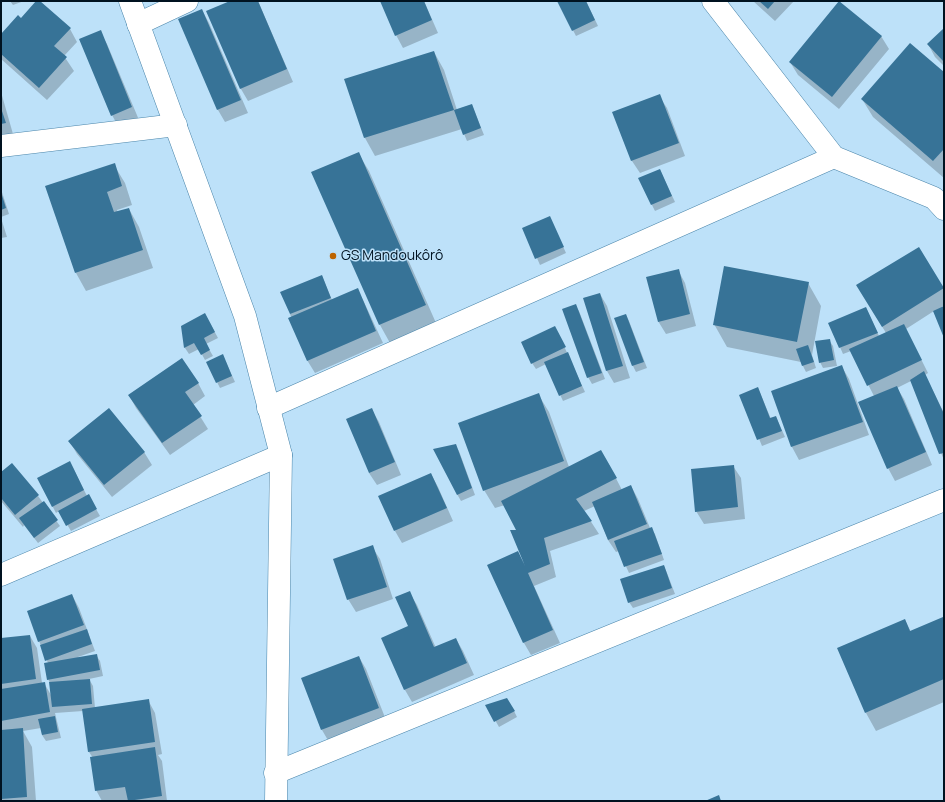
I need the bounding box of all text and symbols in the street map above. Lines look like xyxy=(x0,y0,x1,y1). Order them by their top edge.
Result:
place label: GS Mandoukôrô xyxy=(341,248,443,264)
marker: GS Mandoukôrô xyxy=(328,251,338,261)

